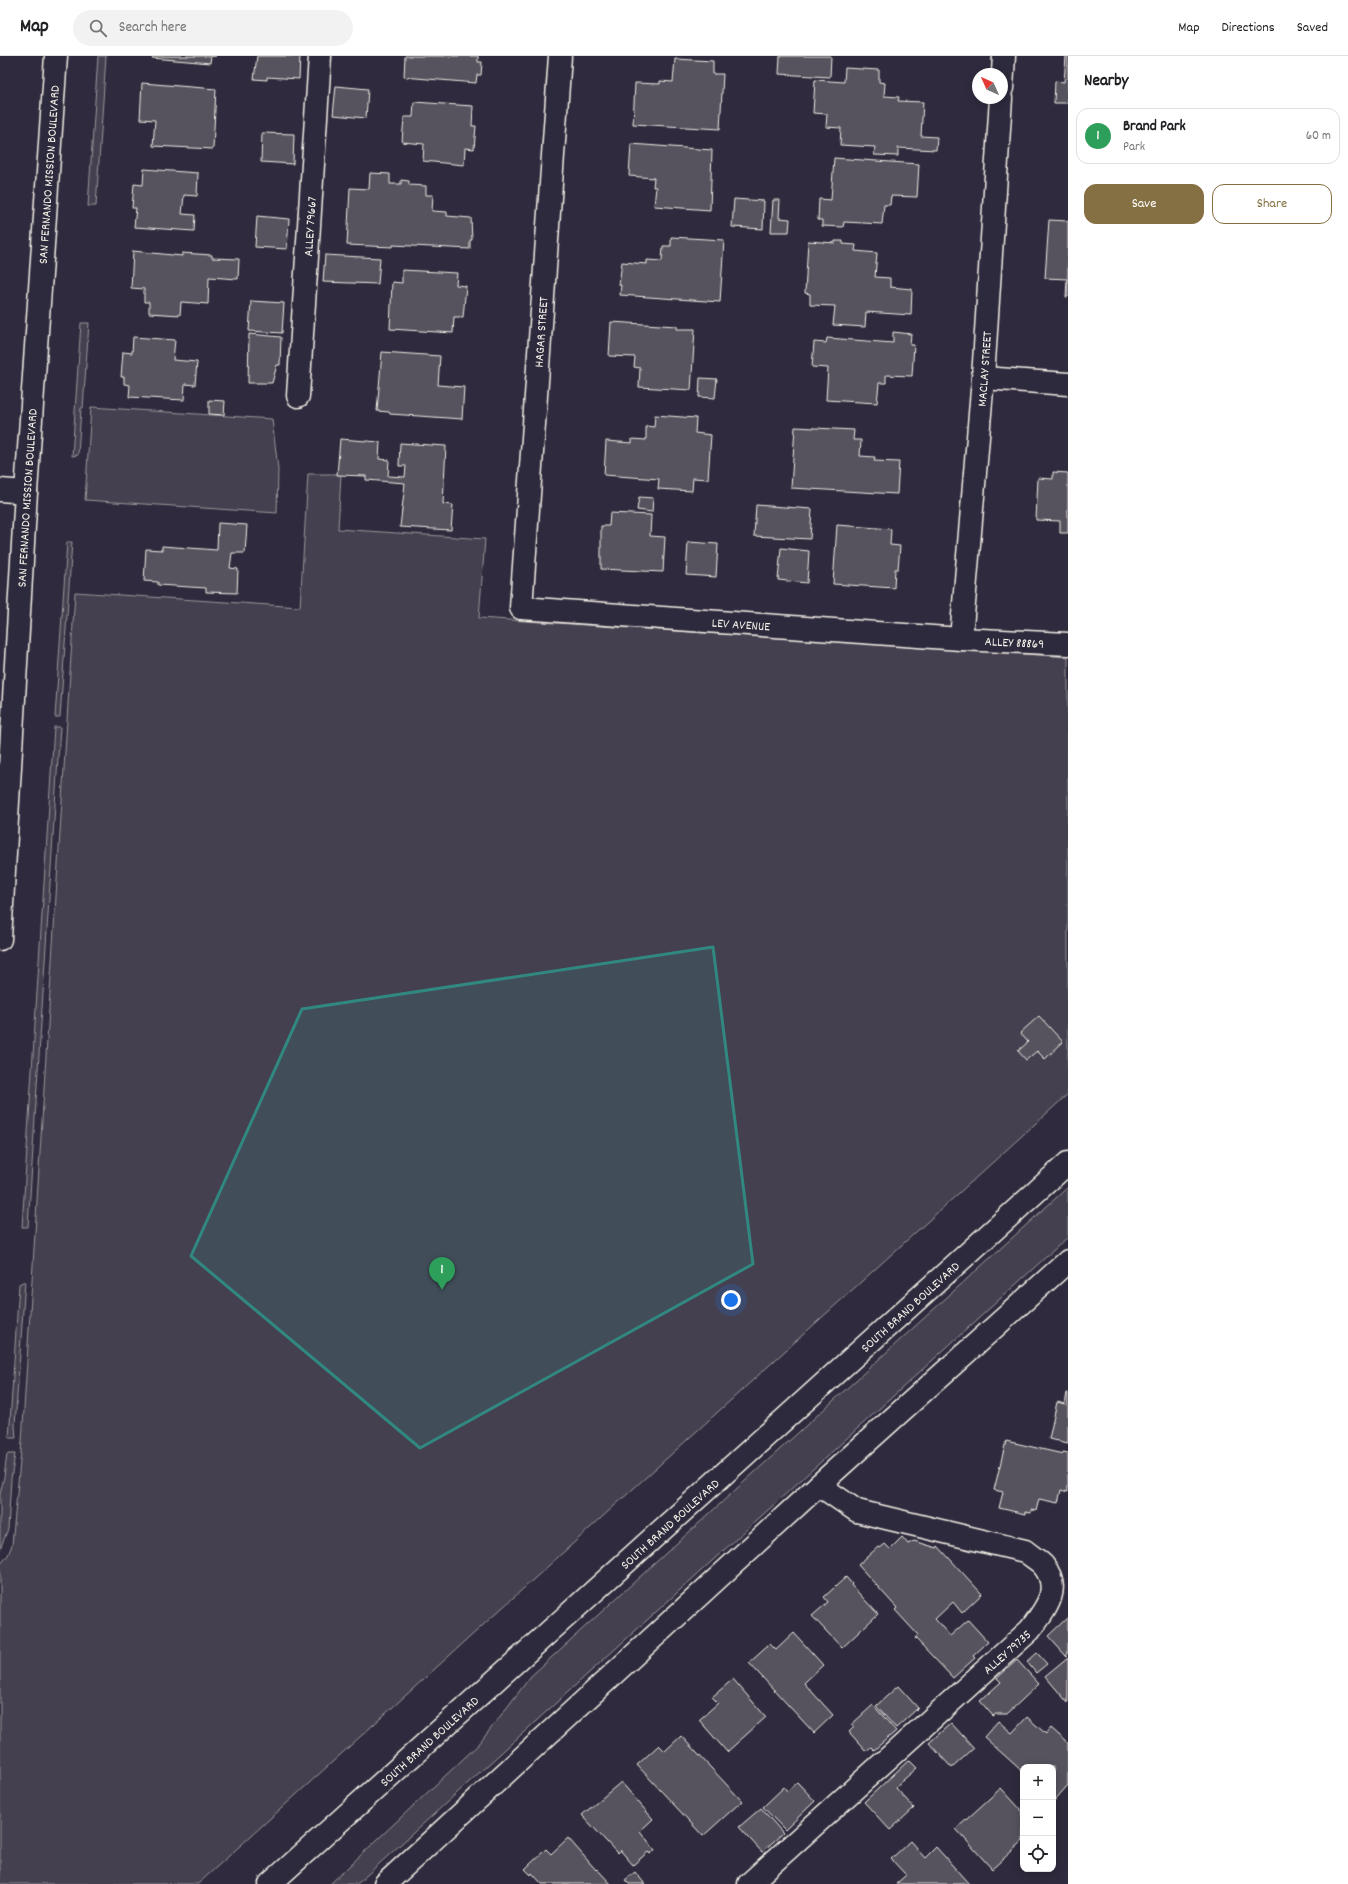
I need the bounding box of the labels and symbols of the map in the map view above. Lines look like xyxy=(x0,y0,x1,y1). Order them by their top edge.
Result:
north arrow xyxy=(972,68,1008,104)
street label: SAN FERNANDO MISSION BOULEVARD xyxy=(35,84,66,265)
street label: ALLEY 79667 xyxy=(300,196,323,257)
street label: HAGAR STREET xyxy=(531,296,554,368)
street label: MACLAY STREET xyxy=(974,331,998,408)
street label: SAN FERNANDO MISSION BOULEVARD xyxy=(13,408,44,588)
street label: LEV AVENUE xyxy=(711,614,771,638)
street label: ALLEY 88869 xyxy=(984,633,1044,655)
pin: 1 xyxy=(429,1257,455,1290)
street label: SOUTH BRAND BOULEVARD xyxy=(858,1258,965,1358)
your location xyxy=(721,1290,741,1310)
street label: SOUTH BRAND BOULEVARD xyxy=(617,1475,725,1575)
street label: ALLEY 79735 xyxy=(980,1626,1036,1680)
street label: SOUTH BRAND BOULEVARD xyxy=(377,1692,484,1792)

